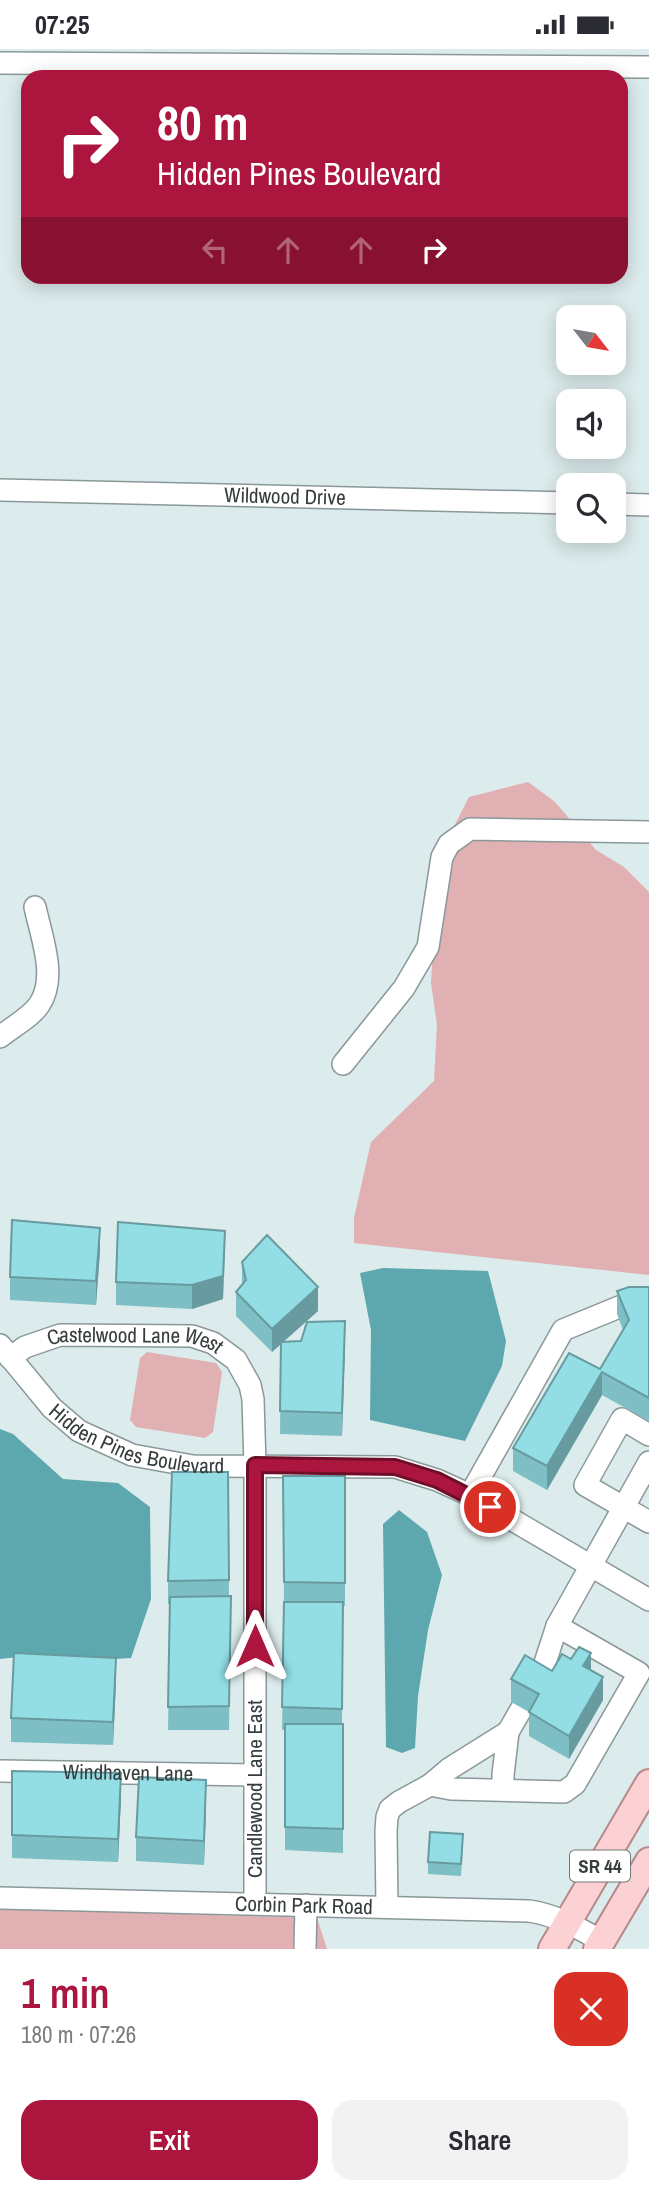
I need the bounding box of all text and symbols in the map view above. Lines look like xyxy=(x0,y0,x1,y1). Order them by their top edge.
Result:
text: 07:25 xyxy=(35,7,90,42)
text: 80 m xyxy=(157,89,249,155)
icon: right xyxy=(42,98,133,189)
text: Hidden Pines Boulevard xyxy=(157,152,441,195)
icon: left xyxy=(196,231,234,269)
icon: ahead xyxy=(269,231,307,269)
icon: ahead xyxy=(342,231,380,269)
icon: right xyxy=(415,231,453,269)
north arrow xyxy=(556,305,626,375)
map controls xyxy=(556,305,626,543)
button: sound xyxy=(556,389,626,459)
button: search xyxy=(556,473,626,543)
street label: Wildwood Drive xyxy=(224,480,346,512)
street label: Castelwood Lane West xyxy=(43,1320,230,1360)
street label: Hidden Pines Boulevard xyxy=(43,1397,224,1480)
pin xyxy=(460,1477,520,1537)
icon: arrive xyxy=(471,1488,509,1526)
position arrow xyxy=(218,1609,292,1683)
street label: Candlewood Lane East xyxy=(240,1700,269,1878)
street label: Windhaven Lane xyxy=(63,1757,193,1788)
road number: SR 44 xyxy=(570,1850,630,1881)
street label: Corbin Park Road xyxy=(235,1889,373,1921)
text: 1 min xyxy=(21,1965,110,2021)
button: close xyxy=(554,1972,628,2046)
text: 180 m · 07:26 xyxy=(21,2019,136,2050)
button: Exit xyxy=(21,2100,318,2180)
button: Share xyxy=(332,2100,628,2180)

